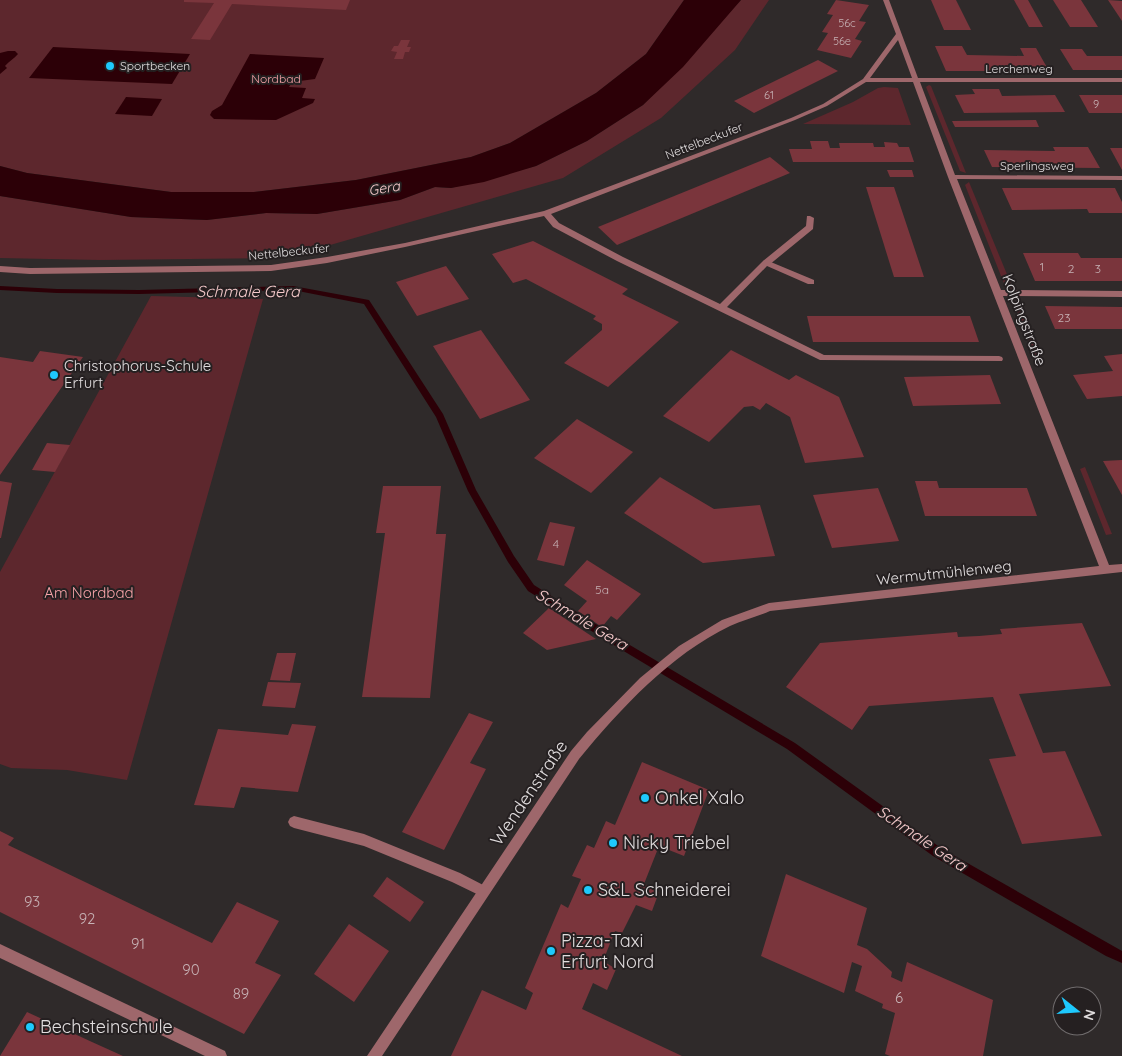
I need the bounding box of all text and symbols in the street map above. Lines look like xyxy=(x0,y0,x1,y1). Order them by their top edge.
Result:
house number: 56c xyxy=(838,16,856,30)
house number: 56e xyxy=(833,34,851,48)
place label: Sportbecken xyxy=(120,58,190,73)
marker: Sportbecken xyxy=(104,60,116,72)
street label: Lerchenweg xyxy=(985,61,1053,76)
park label: Nordbad xyxy=(251,71,301,86)
house number: 61 xyxy=(764,88,774,102)
house number: 9 xyxy=(1093,97,1099,111)
street label: Nettelbeckufer xyxy=(663,119,745,162)
street label: Sperlingsweg xyxy=(1000,158,1074,173)
water label: Gera xyxy=(367,176,402,199)
street label: Nettelbeckufer xyxy=(247,240,331,263)
house number: 1 xyxy=(1040,259,1044,274)
house number: 2 xyxy=(1068,261,1075,276)
house number: 3 xyxy=(1095,261,1101,276)
street label: Kolpingstraße xyxy=(998,271,1051,368)
water label: Schmale Gera xyxy=(196,281,301,301)
house number: 23 xyxy=(1058,310,1070,325)
place label: Christophorus-Schule Erfurt xyxy=(64,356,211,392)
marker: Christophorus-Schule Erfurt xyxy=(48,369,60,381)
house number: 4 xyxy=(553,536,559,551)
street label: Wermutmühlenweg xyxy=(875,556,1013,589)
house number: 5a xyxy=(595,582,609,597)
park label: Am Nordbad xyxy=(44,583,134,602)
water label: Schmale Gera xyxy=(533,584,633,655)
street label: Wendenstraße xyxy=(485,736,572,850)
place label: Onkel Xalo xyxy=(655,786,744,809)
marker: Onkel Xalo xyxy=(639,792,651,804)
water label: Schmale Gera xyxy=(874,801,972,876)
place label: Nicky Triebel xyxy=(623,831,730,854)
marker: Nicky Triebel xyxy=(607,837,619,849)
place label: S&L Schneiderei xyxy=(598,878,731,901)
marker: S&L Schneiderei xyxy=(582,884,594,896)
house number: 93 xyxy=(24,892,40,911)
house number: 92 xyxy=(79,909,95,928)
place label: Pizza-Taxi Erfurt Nord xyxy=(561,929,654,973)
house number: 91 xyxy=(131,934,145,953)
marker: Pizza-Taxi Erfurt Nord xyxy=(545,945,557,957)
house number: 90 xyxy=(182,960,200,979)
house number: 89 xyxy=(233,984,249,1003)
north arrow xyxy=(1052,986,1102,1036)
house number: 6 xyxy=(895,988,903,1007)
text: N xyxy=(1079,1007,1100,1022)
place label: Bechsteinschule xyxy=(40,1015,173,1038)
marker: Bechsteinschule xyxy=(24,1021,36,1033)

